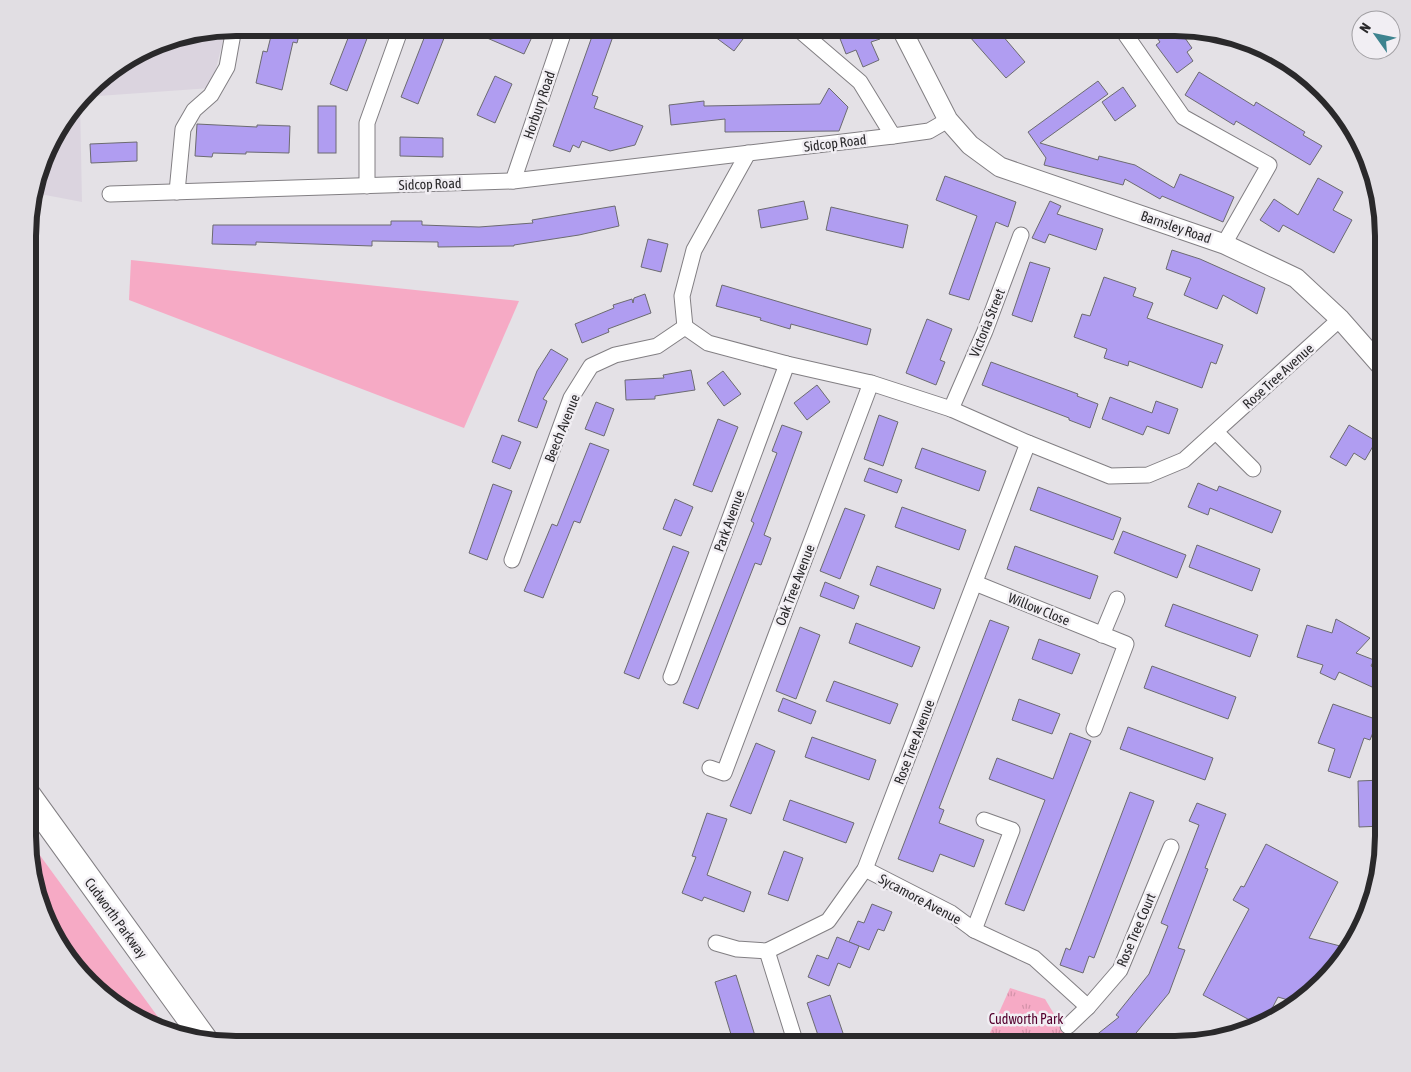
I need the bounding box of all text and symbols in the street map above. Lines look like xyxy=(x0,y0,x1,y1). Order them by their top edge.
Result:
north arrow xyxy=(1351,10,1401,60)
text: N xyxy=(1356,20,1374,36)
street label: Horbury Road xyxy=(520,69,558,141)
street label: Sidcop Road xyxy=(803,131,867,155)
street label: Sidcop Road xyxy=(398,175,462,193)
street label: Barnsley Road xyxy=(1139,208,1213,246)
street label: Victoria Street xyxy=(966,287,1008,359)
street label: Rose Tree Avenue xyxy=(1239,340,1317,412)
street label: Beech Avenue xyxy=(541,392,583,464)
street label: Park Avenue xyxy=(711,488,747,554)
street label: Oak Tree Avenue xyxy=(772,542,818,628)
street label: Willow Close xyxy=(1006,589,1072,629)
street label: Rose Tree Avenue xyxy=(890,697,938,787)
street label: Sycamore Avenue xyxy=(876,871,964,927)
street label: Cudworth Parkway xyxy=(82,875,151,961)
street label: Rose Tree Court xyxy=(1113,891,1159,969)
park label: Cudworth Park xyxy=(989,1011,1063,1027)

